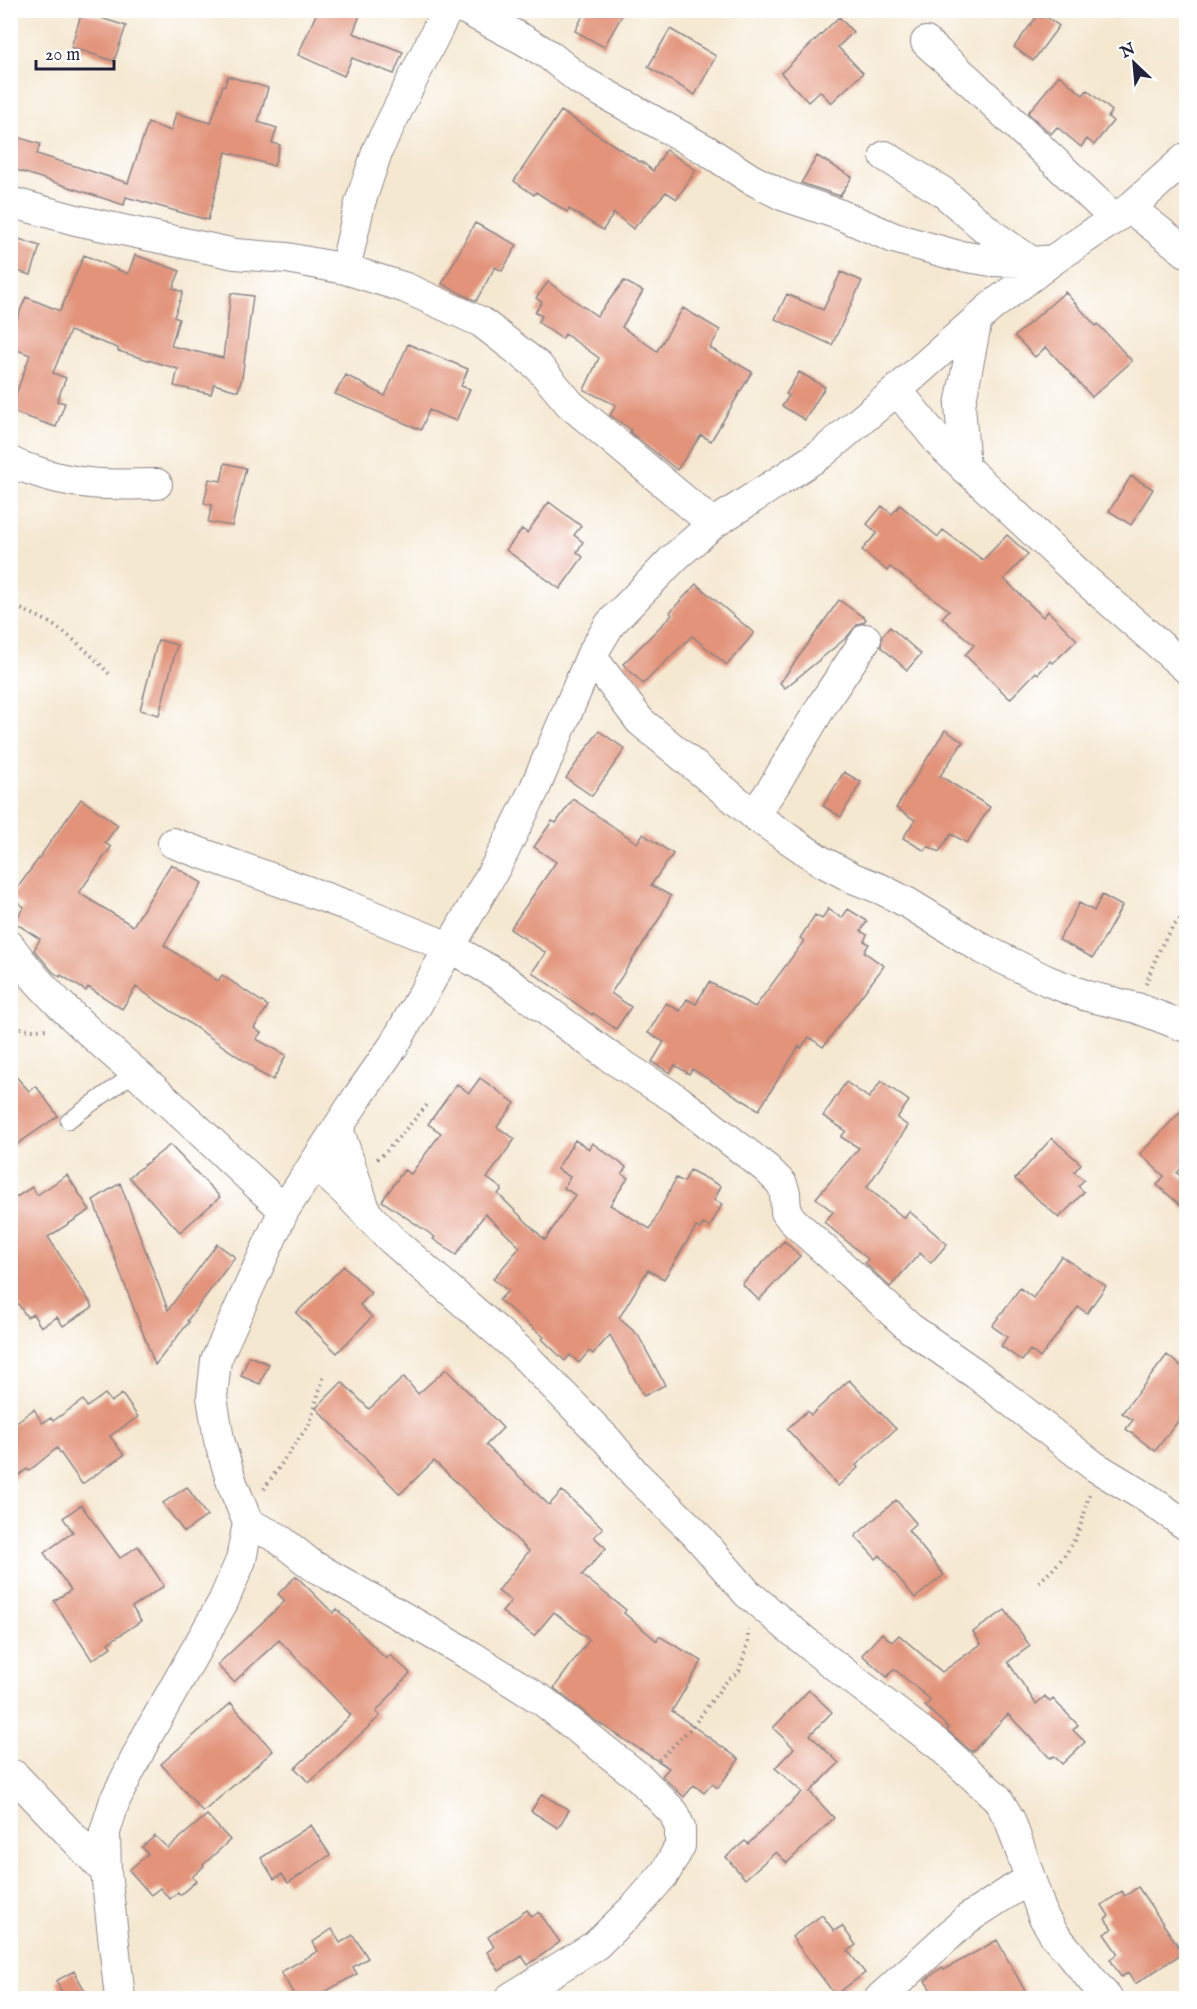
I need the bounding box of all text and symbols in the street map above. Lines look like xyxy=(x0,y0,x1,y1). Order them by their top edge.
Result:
scale bar xyxy=(36,33,114,71)
north arrow xyxy=(1104,33,1164,93)
text: N xyxy=(1117,39,1139,64)
text: 20 m xyxy=(45,44,80,67)

